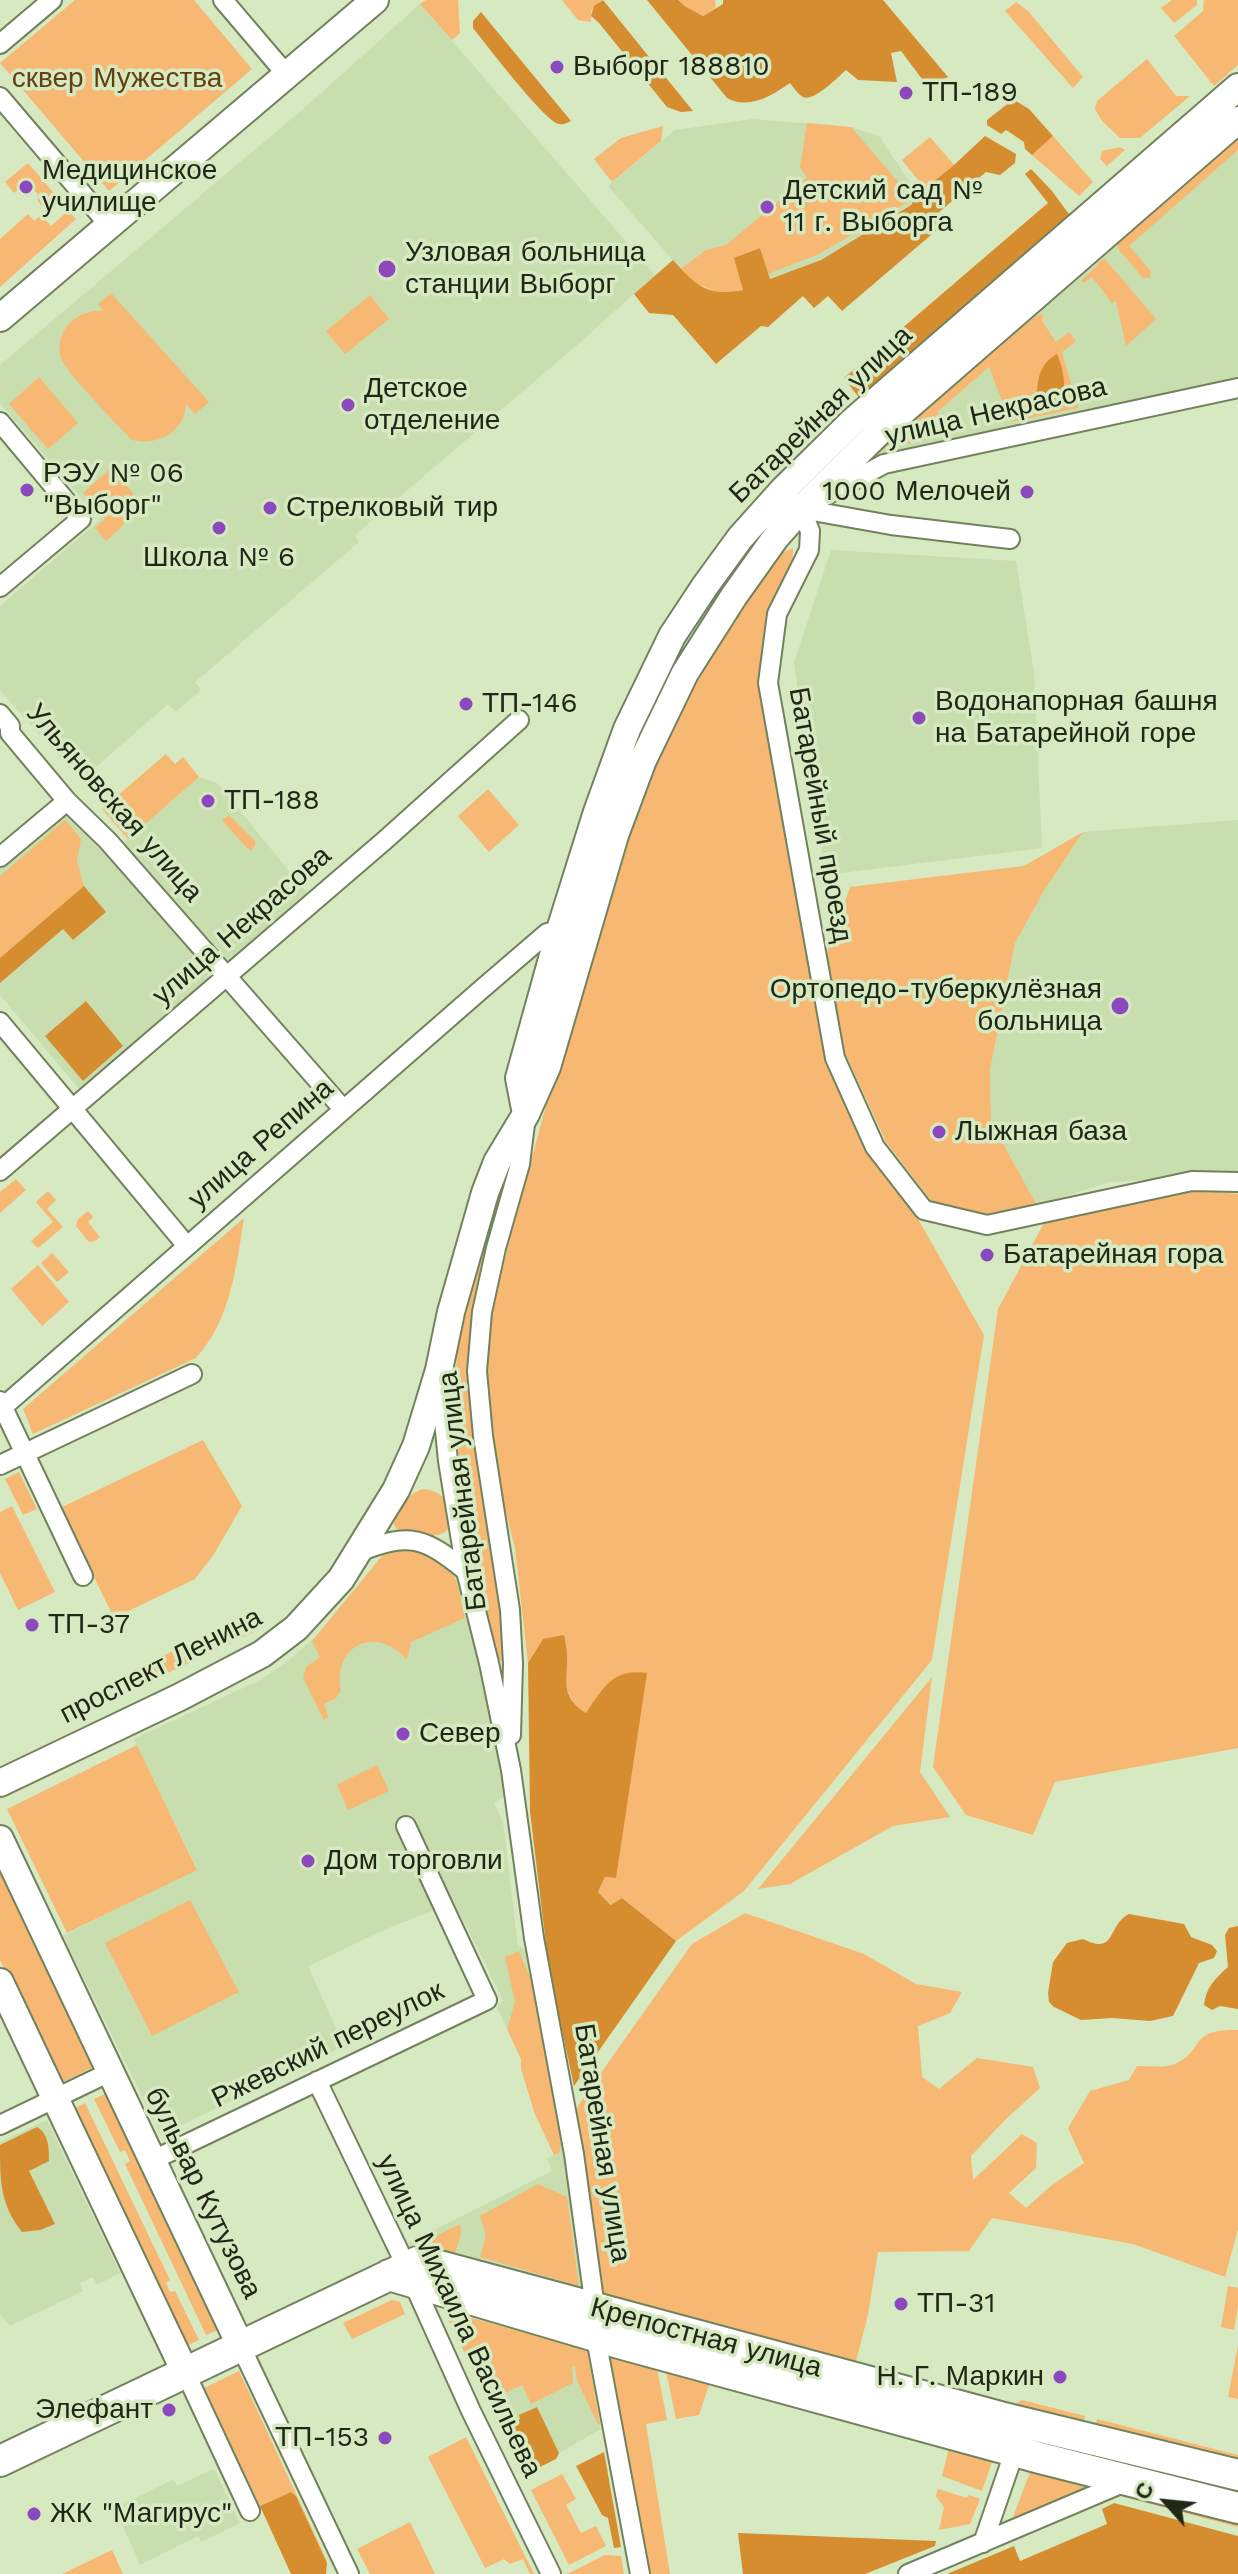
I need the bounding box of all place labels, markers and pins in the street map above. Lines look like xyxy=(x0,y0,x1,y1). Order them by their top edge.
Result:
place label: Выборг 188810 xyxy=(573,50,770,84)
marker: Выборг 188810 xyxy=(548,58,566,76)
place label: ТП-189 xyxy=(922,76,1018,110)
marker: ТП-189 xyxy=(897,84,915,102)
place label: Медицинское училище xyxy=(42,154,217,220)
place label: Детский сад № 11 г. Выборга xyxy=(783,174,982,240)
marker: Медицинское училище xyxy=(17,178,35,196)
marker: Детский сад № 11 г. Выборга xyxy=(758,198,776,216)
place label: Узловая больница станции Выборг xyxy=(405,236,645,302)
marker: Узловая больница станции Выборг xyxy=(376,258,398,280)
place label: Детское отделение xyxy=(364,372,500,438)
marker: Детское отделение xyxy=(339,396,357,414)
place label: РЭУ № 06 "Выборг" xyxy=(43,457,184,523)
place label: 1000 Мелочей xyxy=(823,475,1011,509)
marker: РЭУ № 06 "Выборг" xyxy=(18,481,36,499)
marker: 1000 Мелочей xyxy=(1018,483,1036,501)
place label: Стрелковый тир xyxy=(286,491,498,525)
marker: Стрелковый тир xyxy=(261,499,279,517)
marker: Школа № 6 xyxy=(210,519,228,537)
place label: Школа № 6 xyxy=(143,541,295,575)
place label: Водонапорная башня на Батарейной горе xyxy=(935,685,1218,751)
place label: ТП-146 xyxy=(482,687,577,721)
marker: ТП-146 xyxy=(457,695,475,713)
marker: Водонапорная башня на Батарейной горе xyxy=(910,709,928,727)
place label: ТП-188 xyxy=(224,784,320,818)
marker: ТП-188 xyxy=(199,792,217,810)
place label: Ортопедо-туберкулёзная больница xyxy=(770,973,1102,1039)
marker: Ортопедо-туберкулёзная больница xyxy=(1109,995,1131,1017)
place label: Лыжная база xyxy=(955,1115,1127,1149)
marker: Лыжная база xyxy=(930,1123,948,1141)
place label: Батарейная гора xyxy=(1003,1238,1223,1272)
marker: Батарейная гора xyxy=(978,1246,996,1264)
place label: ТП-37 xyxy=(48,1608,130,1642)
marker: ТП-37 xyxy=(23,1616,41,1634)
place label: Север xyxy=(419,1717,500,1751)
marker: Север xyxy=(394,1725,412,1743)
place label: Дом торговли xyxy=(324,1844,503,1878)
marker: Дом торговли xyxy=(299,1852,317,1870)
place label: ТП-31 xyxy=(917,2287,995,2321)
marker: ТП-31 xyxy=(892,2295,910,2313)
place label: Н. Г. Маркин xyxy=(876,2360,1044,2394)
marker: Н. Г. Маркин xyxy=(1051,2368,1069,2386)
place label: Элефант xyxy=(35,2393,153,2427)
marker: Элефант xyxy=(160,2401,178,2419)
place label: ТП-153 xyxy=(275,2421,369,2455)
marker: ТП-153 xyxy=(376,2429,394,2447)
place label: ЖК "Магирус" xyxy=(50,2497,232,2531)
marker: ЖК "Магирус" xyxy=(25,2505,43,2523)

